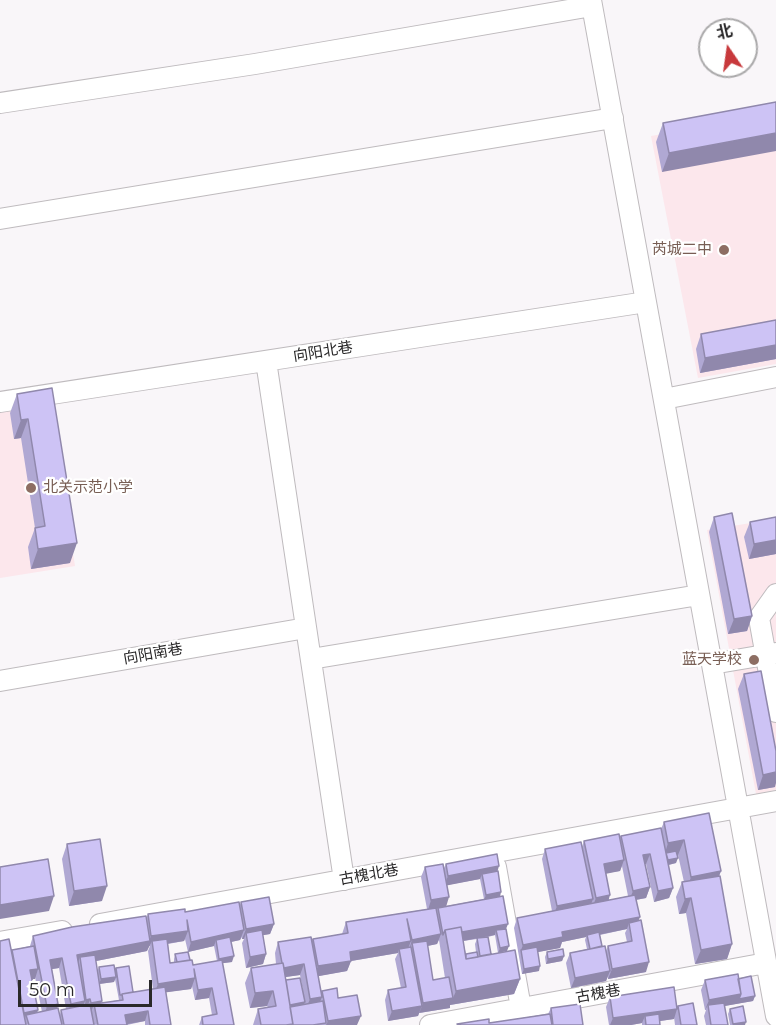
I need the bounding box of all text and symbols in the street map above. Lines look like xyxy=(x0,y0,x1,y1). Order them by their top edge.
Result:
north arrow xyxy=(698,18,758,78)
text: 北 xyxy=(714,21,734,43)
place label: 芮城二中 xyxy=(652,241,712,259)
marker: 芮城二中 xyxy=(717,243,731,257)
street label: 向阳北巷 xyxy=(292,338,354,366)
place label: 北关示范小学 xyxy=(43,479,133,497)
marker: 北关示范小学 xyxy=(24,481,38,495)
street label: 向阳南巷 xyxy=(122,640,184,668)
place label: 蓝天学校 xyxy=(682,651,742,669)
marker: 蓝天学校 xyxy=(747,653,761,667)
street label: 古槐北巷 xyxy=(338,861,400,889)
scale bar xyxy=(21,968,154,1006)
text: 50 m xyxy=(29,979,75,1001)
street label: 古槐巷 xyxy=(574,981,622,1007)

